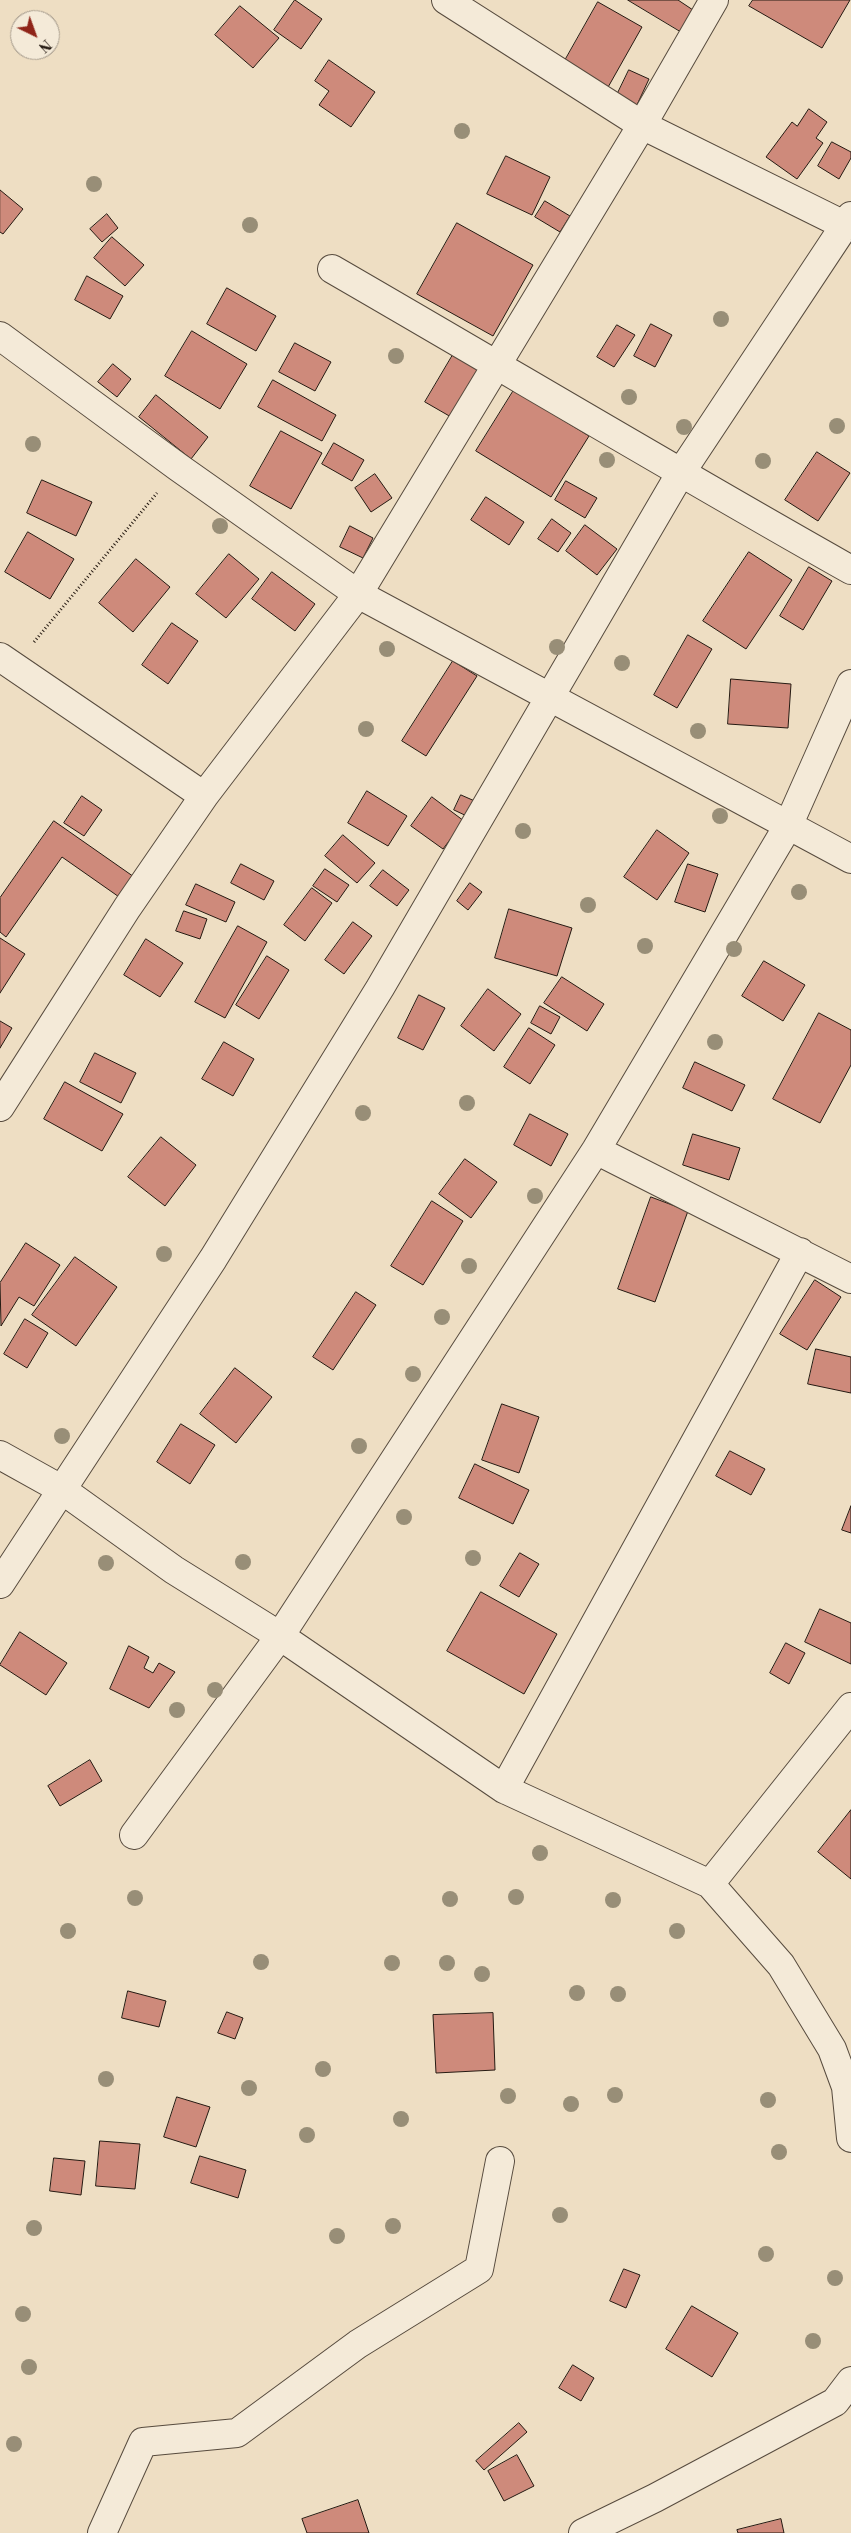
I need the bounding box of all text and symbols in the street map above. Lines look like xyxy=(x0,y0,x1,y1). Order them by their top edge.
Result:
north arrow xyxy=(10,10,60,60)
text: N xyxy=(34,35,55,56)

